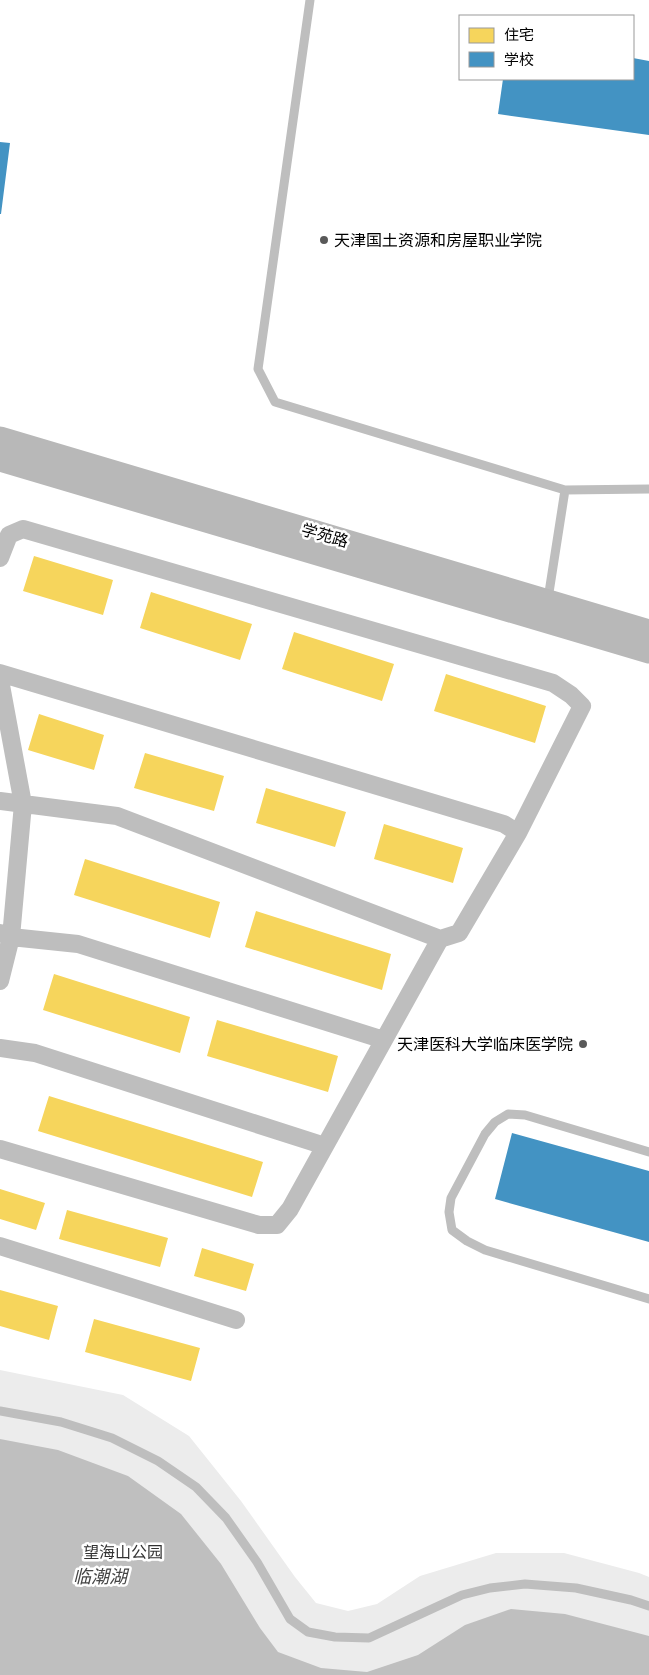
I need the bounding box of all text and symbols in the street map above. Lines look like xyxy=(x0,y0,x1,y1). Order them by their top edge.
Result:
legend xyxy=(459,15,634,80)
text: 住宅 xyxy=(504,25,534,44)
text: 学校 xyxy=(504,50,534,69)
place label: 天津国土资源和房屋职业学院 xyxy=(334,230,542,251)
marker: 天津国土资源和房屋职业学院 xyxy=(318,234,330,246)
street label: 学苑路 xyxy=(299,519,351,552)
place label: 天津医科大学临床医学院 xyxy=(397,1034,573,1055)
marker: 天津医科大学临床医学院 xyxy=(577,1038,589,1050)
park label: 望海山公园 xyxy=(83,1542,163,1563)
water label: 临潮湖 xyxy=(73,1565,130,1588)

